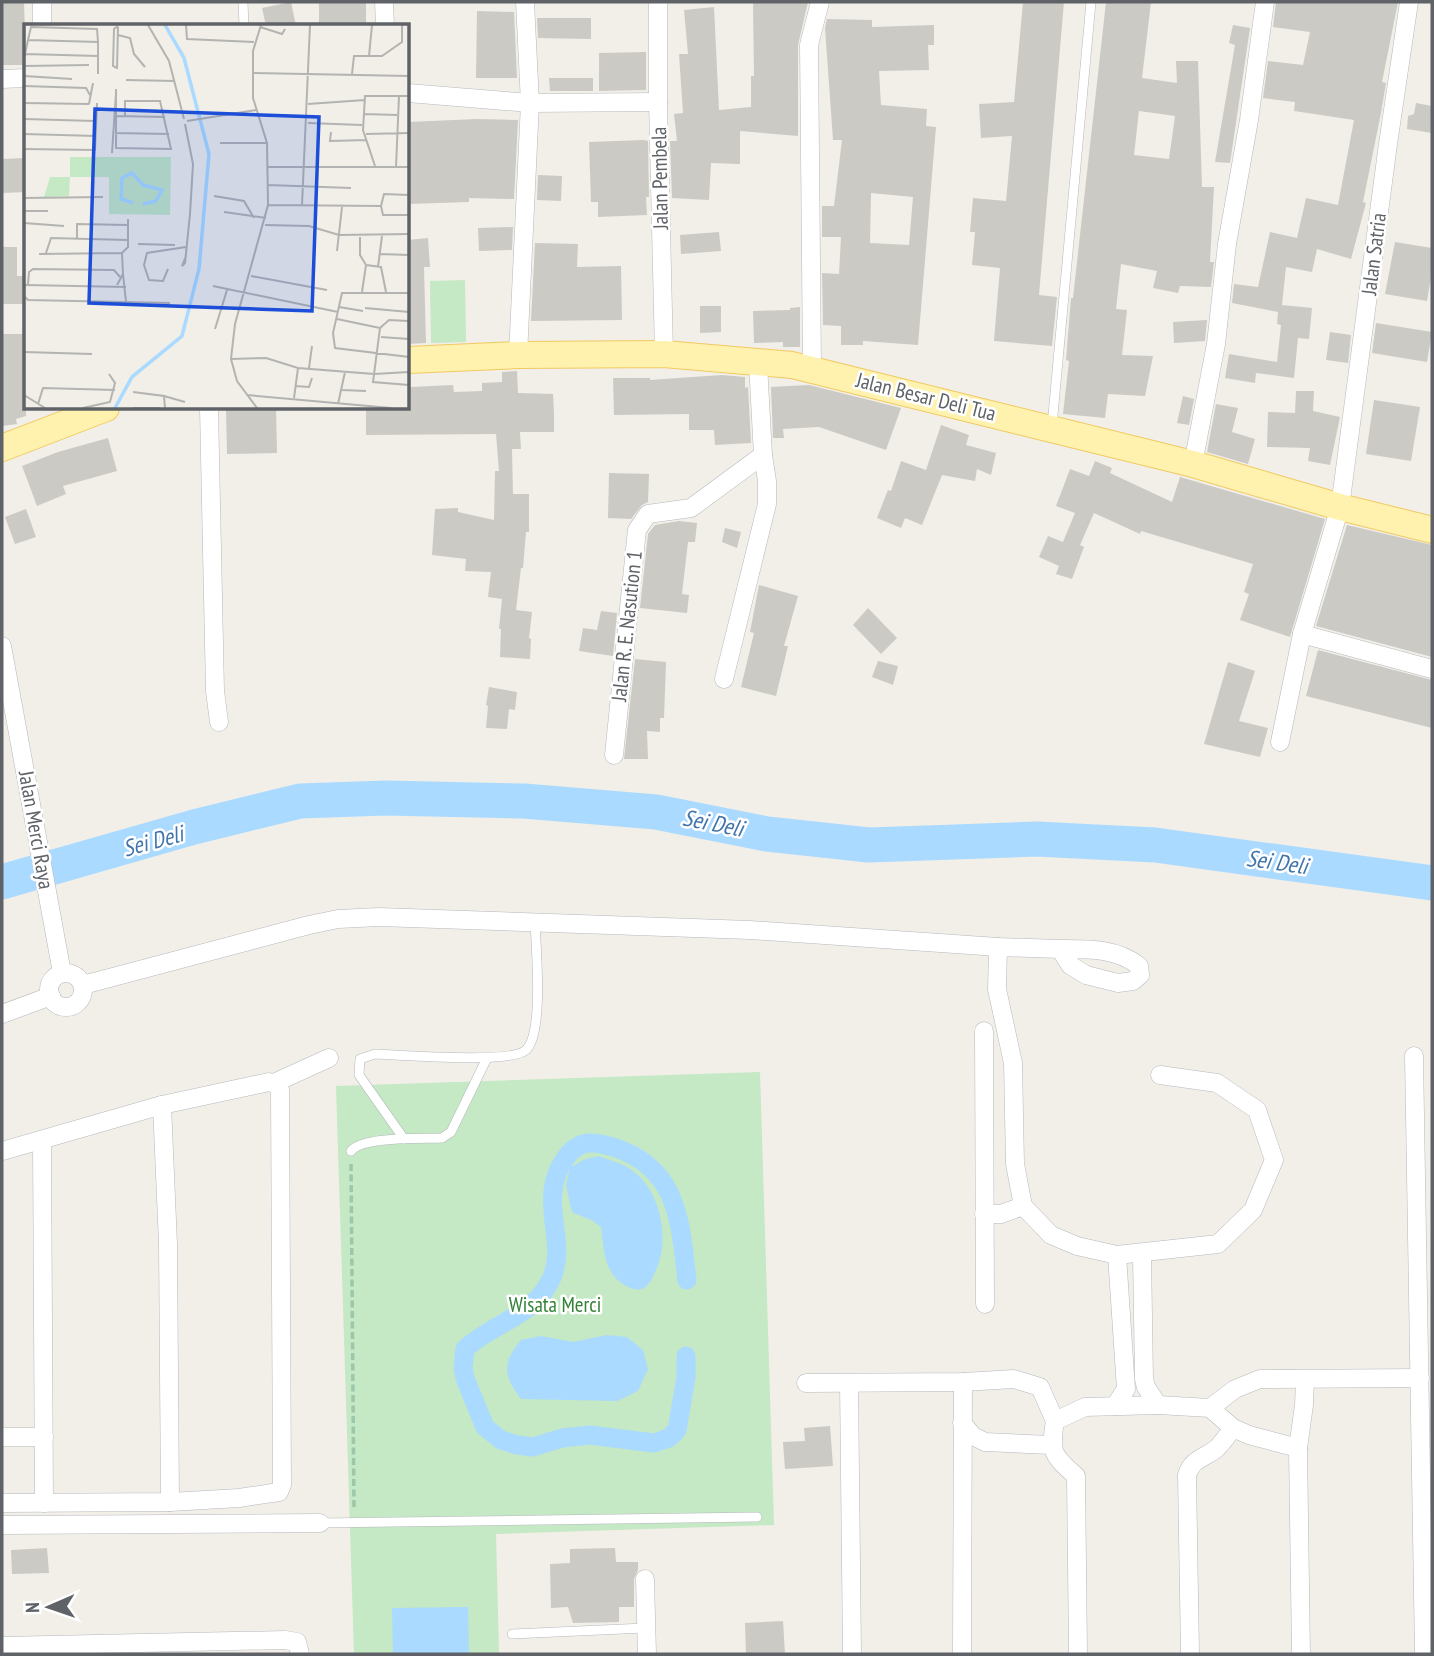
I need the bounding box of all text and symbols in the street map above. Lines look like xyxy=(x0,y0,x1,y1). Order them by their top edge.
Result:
inset map xyxy=(24,24,410,410)
street label: Jalan Pembela xyxy=(645,126,674,231)
street label: Jalan Satria xyxy=(1355,211,1392,297)
street label: Jalan Besar Deli Tua xyxy=(853,366,999,427)
street label: Jalan R. E. Nasution 1 xyxy=(605,549,648,704)
street label: Jalan Merci Raya xyxy=(13,768,60,891)
water label: Sei Deli xyxy=(680,802,749,843)
water label: Sei Deli xyxy=(120,818,189,862)
water label: Sei Deli xyxy=(1245,843,1312,881)
park label: Wisata Merci xyxy=(509,1291,601,1318)
north arrow xyxy=(14,1572,84,1642)
text: N xyxy=(20,1602,44,1613)

